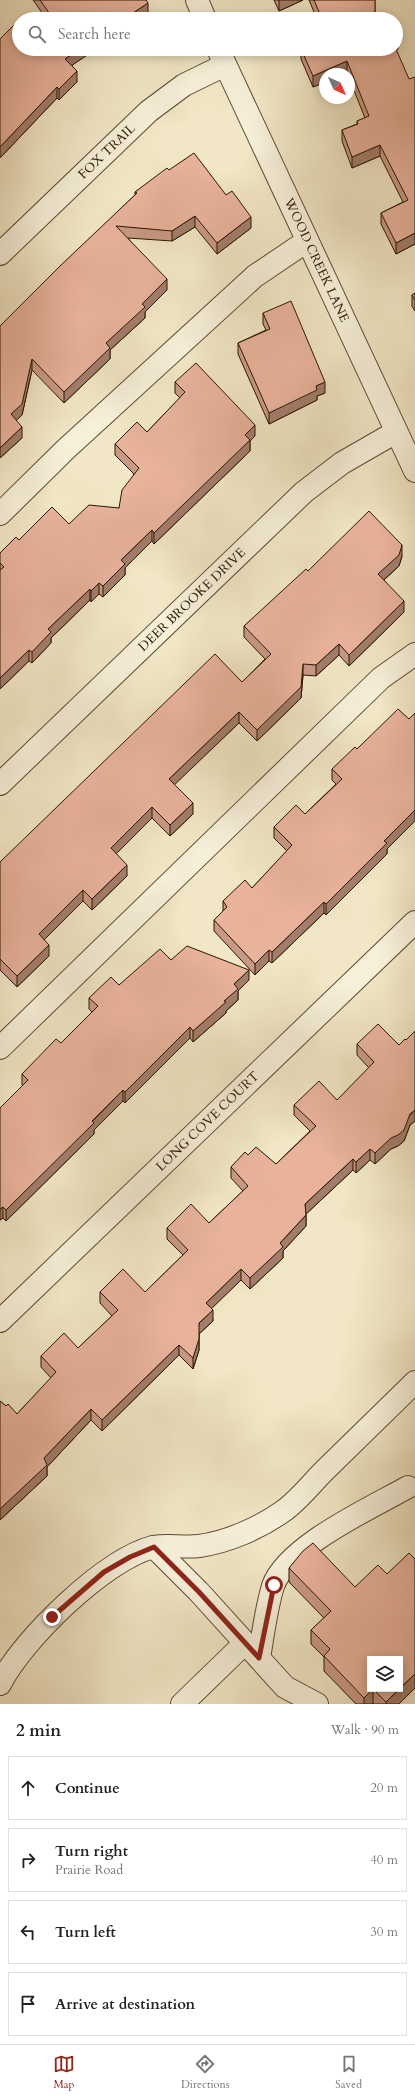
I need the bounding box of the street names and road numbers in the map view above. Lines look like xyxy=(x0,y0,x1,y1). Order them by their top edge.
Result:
street label: FOX TRAIL xyxy=(74,120,139,183)
street label: WOOD CREEK LANE xyxy=(279,194,353,325)
street label: DEER BROOKE DRIVE xyxy=(134,544,249,656)
street label: LONG COVE COURT xyxy=(152,1067,263,1175)

